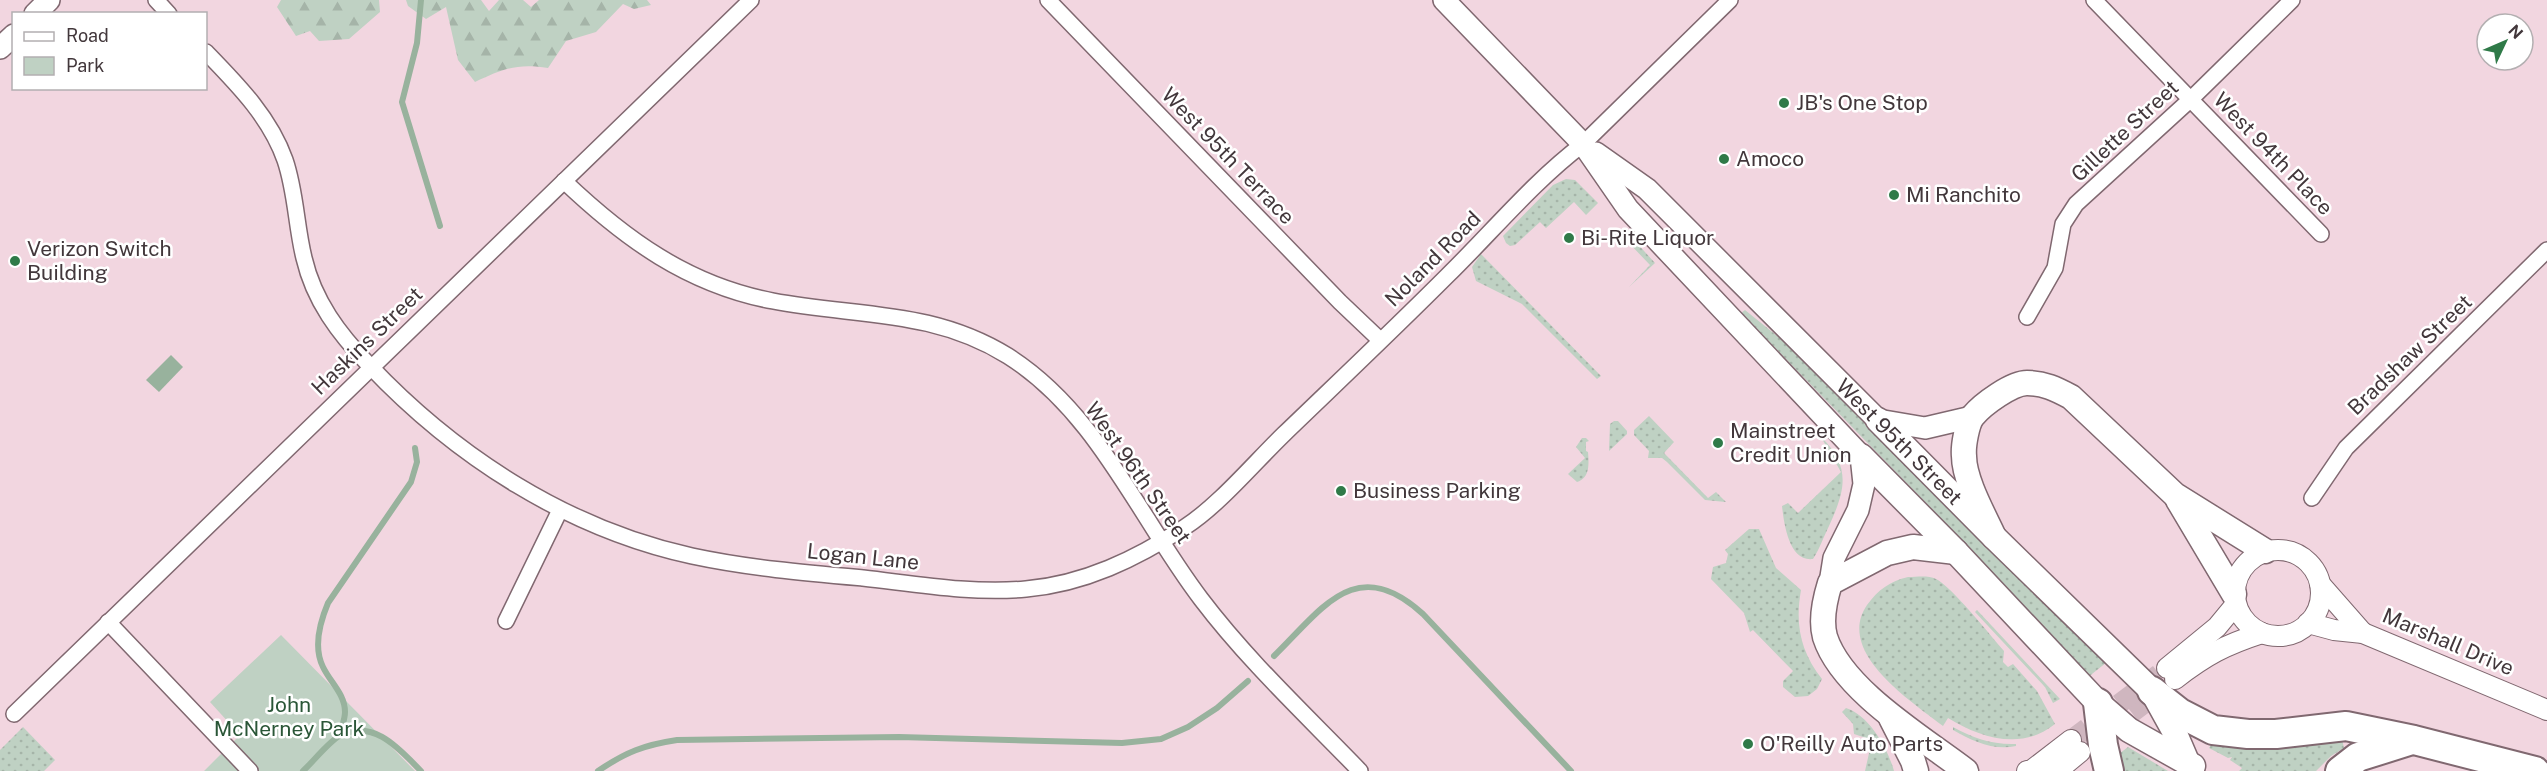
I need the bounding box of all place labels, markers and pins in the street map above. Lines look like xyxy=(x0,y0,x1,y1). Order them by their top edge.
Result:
place label: JB's One Stop xyxy=(1796,90,1928,115)
marker: JB's One Stop xyxy=(1777,96,1791,110)
place label: Amoco xyxy=(1736,146,1804,171)
marker: Amoco xyxy=(1717,152,1731,166)
place label: Mi Ranchito xyxy=(1906,182,2021,207)
marker: Mi Ranchito xyxy=(1887,188,1901,202)
place label: Bi-Rite Liquor xyxy=(1581,225,1714,250)
marker: Bi-Rite Liquor xyxy=(1562,231,1576,245)
place label: Verizon Switch Building xyxy=(27,236,172,285)
marker: Verizon Switch Building xyxy=(8,254,22,268)
place label: Mainstreet Credit Union xyxy=(1730,418,1852,467)
marker: Mainstreet Credit Union xyxy=(1711,436,1725,450)
place label: Business Parking xyxy=(1353,478,1521,503)
marker: Business Parking xyxy=(1334,484,1348,498)
place label: O'Reilly Auto Parts xyxy=(1760,731,1943,756)
marker: O'Reilly Auto Parts xyxy=(1741,737,1755,751)

